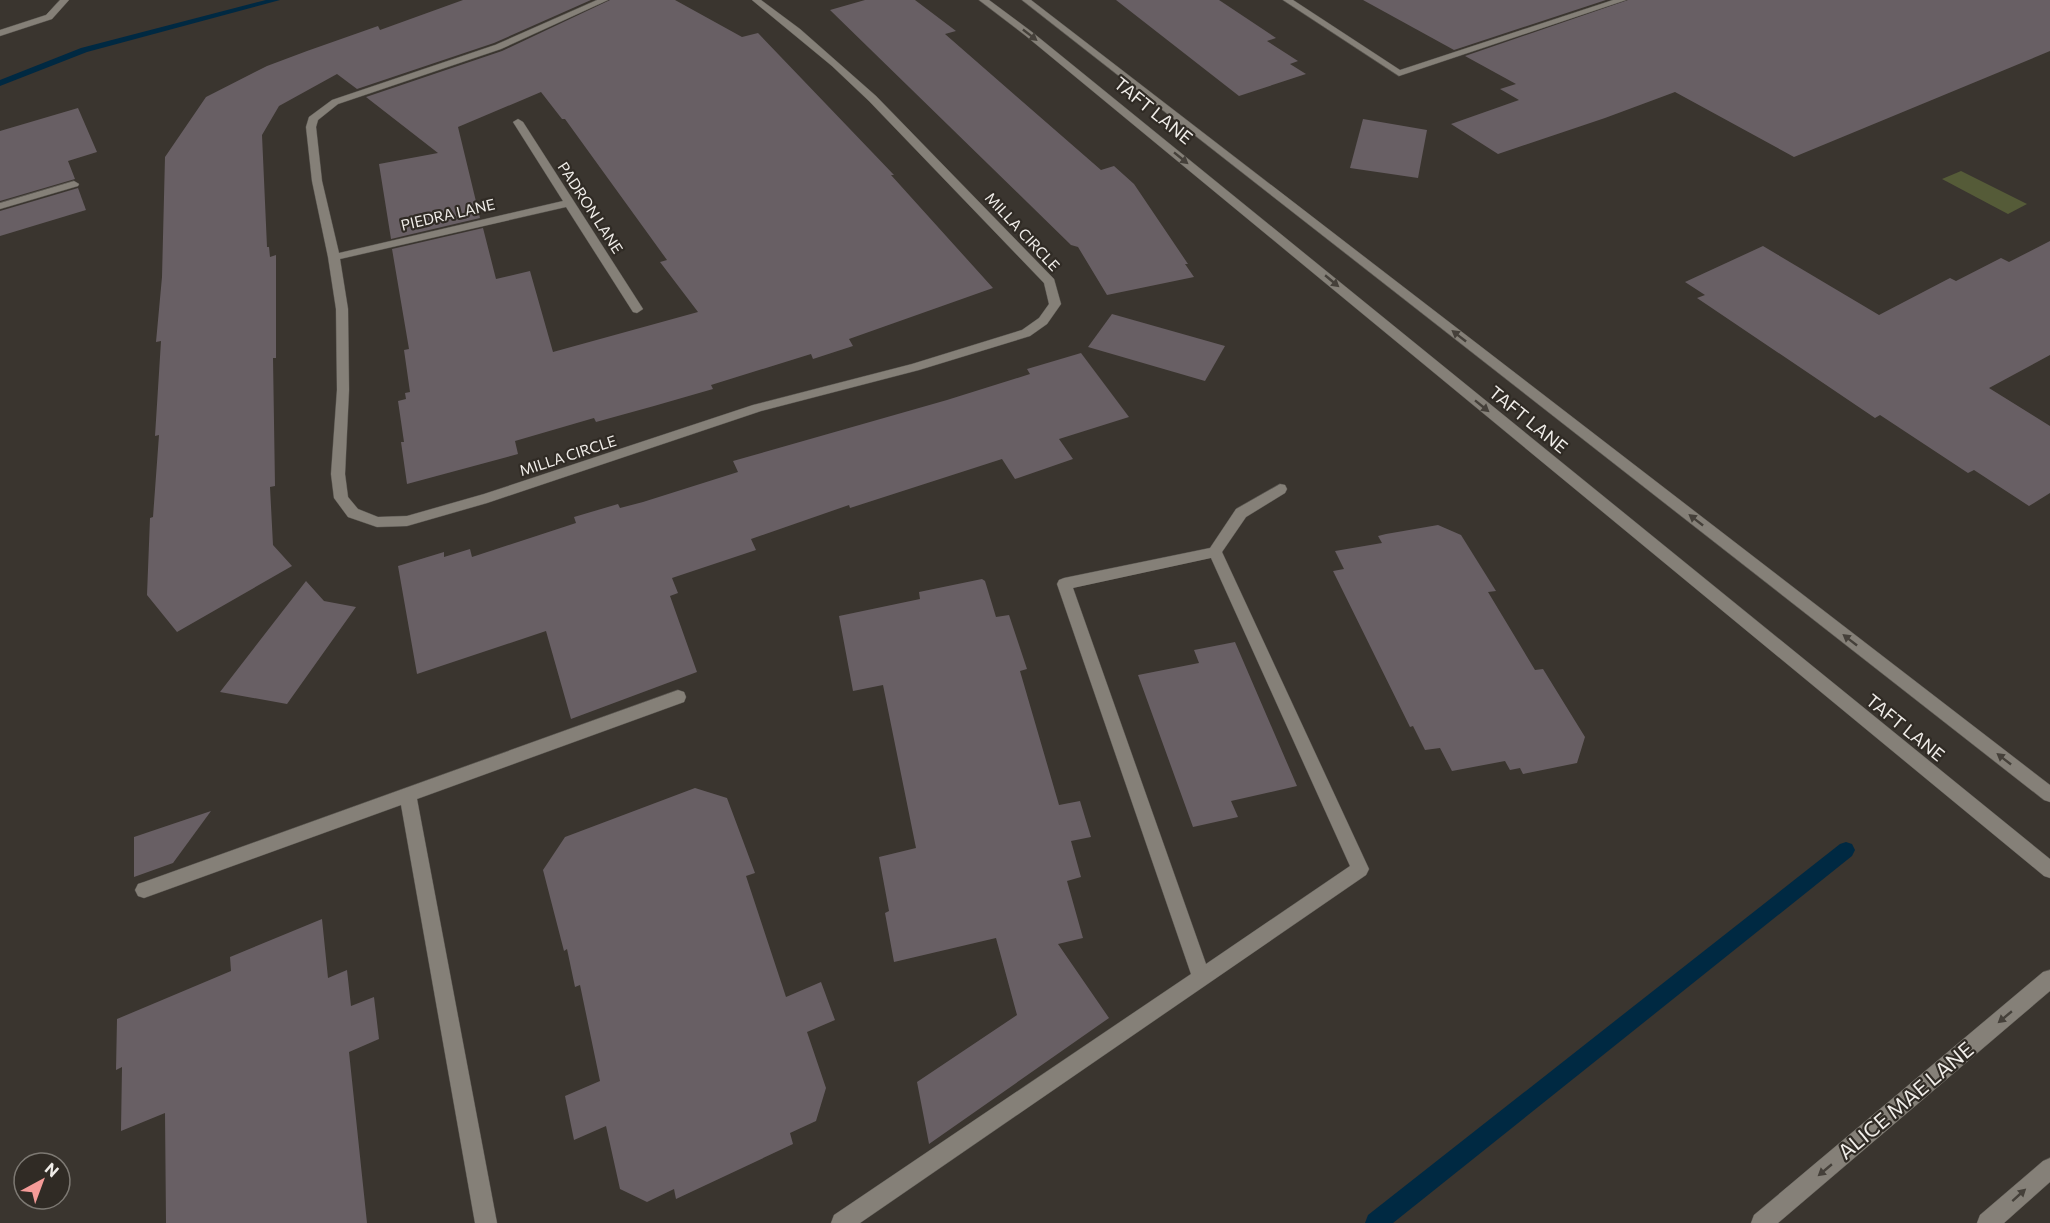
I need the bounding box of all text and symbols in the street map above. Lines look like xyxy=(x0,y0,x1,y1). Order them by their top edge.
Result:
one-way arrow xyxy=(1022,28,1038,41)
street label: TAFT LANE xyxy=(1110,72,1197,149)
one-way arrow xyxy=(1173,151,1189,164)
street label: PADRON LANE xyxy=(555,158,627,257)
street label: MILLA CIRCLE xyxy=(982,188,1064,274)
street label: PIEDRA LANE xyxy=(399,194,497,234)
one-way arrow xyxy=(1324,275,1340,288)
one-way arrow xyxy=(1451,329,1467,342)
street label: TAFT LANE xyxy=(1485,381,1572,458)
one-way arrow xyxy=(1474,399,1490,412)
street label: MILLA CIRCLE xyxy=(517,431,619,479)
one-way arrow xyxy=(1688,513,1704,526)
one-way arrow xyxy=(1842,633,1858,646)
street label: TAFT LANE xyxy=(1862,689,1949,766)
one-way arrow xyxy=(1996,753,2012,766)
one-way arrow xyxy=(1998,1010,2013,1023)
street label: ALICE MAE LANE xyxy=(1832,1036,1978,1164)
north arrow xyxy=(12,1151,72,1211)
text: N xyxy=(41,1158,63,1180)
one-way arrow xyxy=(1817,1163,1832,1176)
one-way arrow xyxy=(2011,1189,2027,1202)

